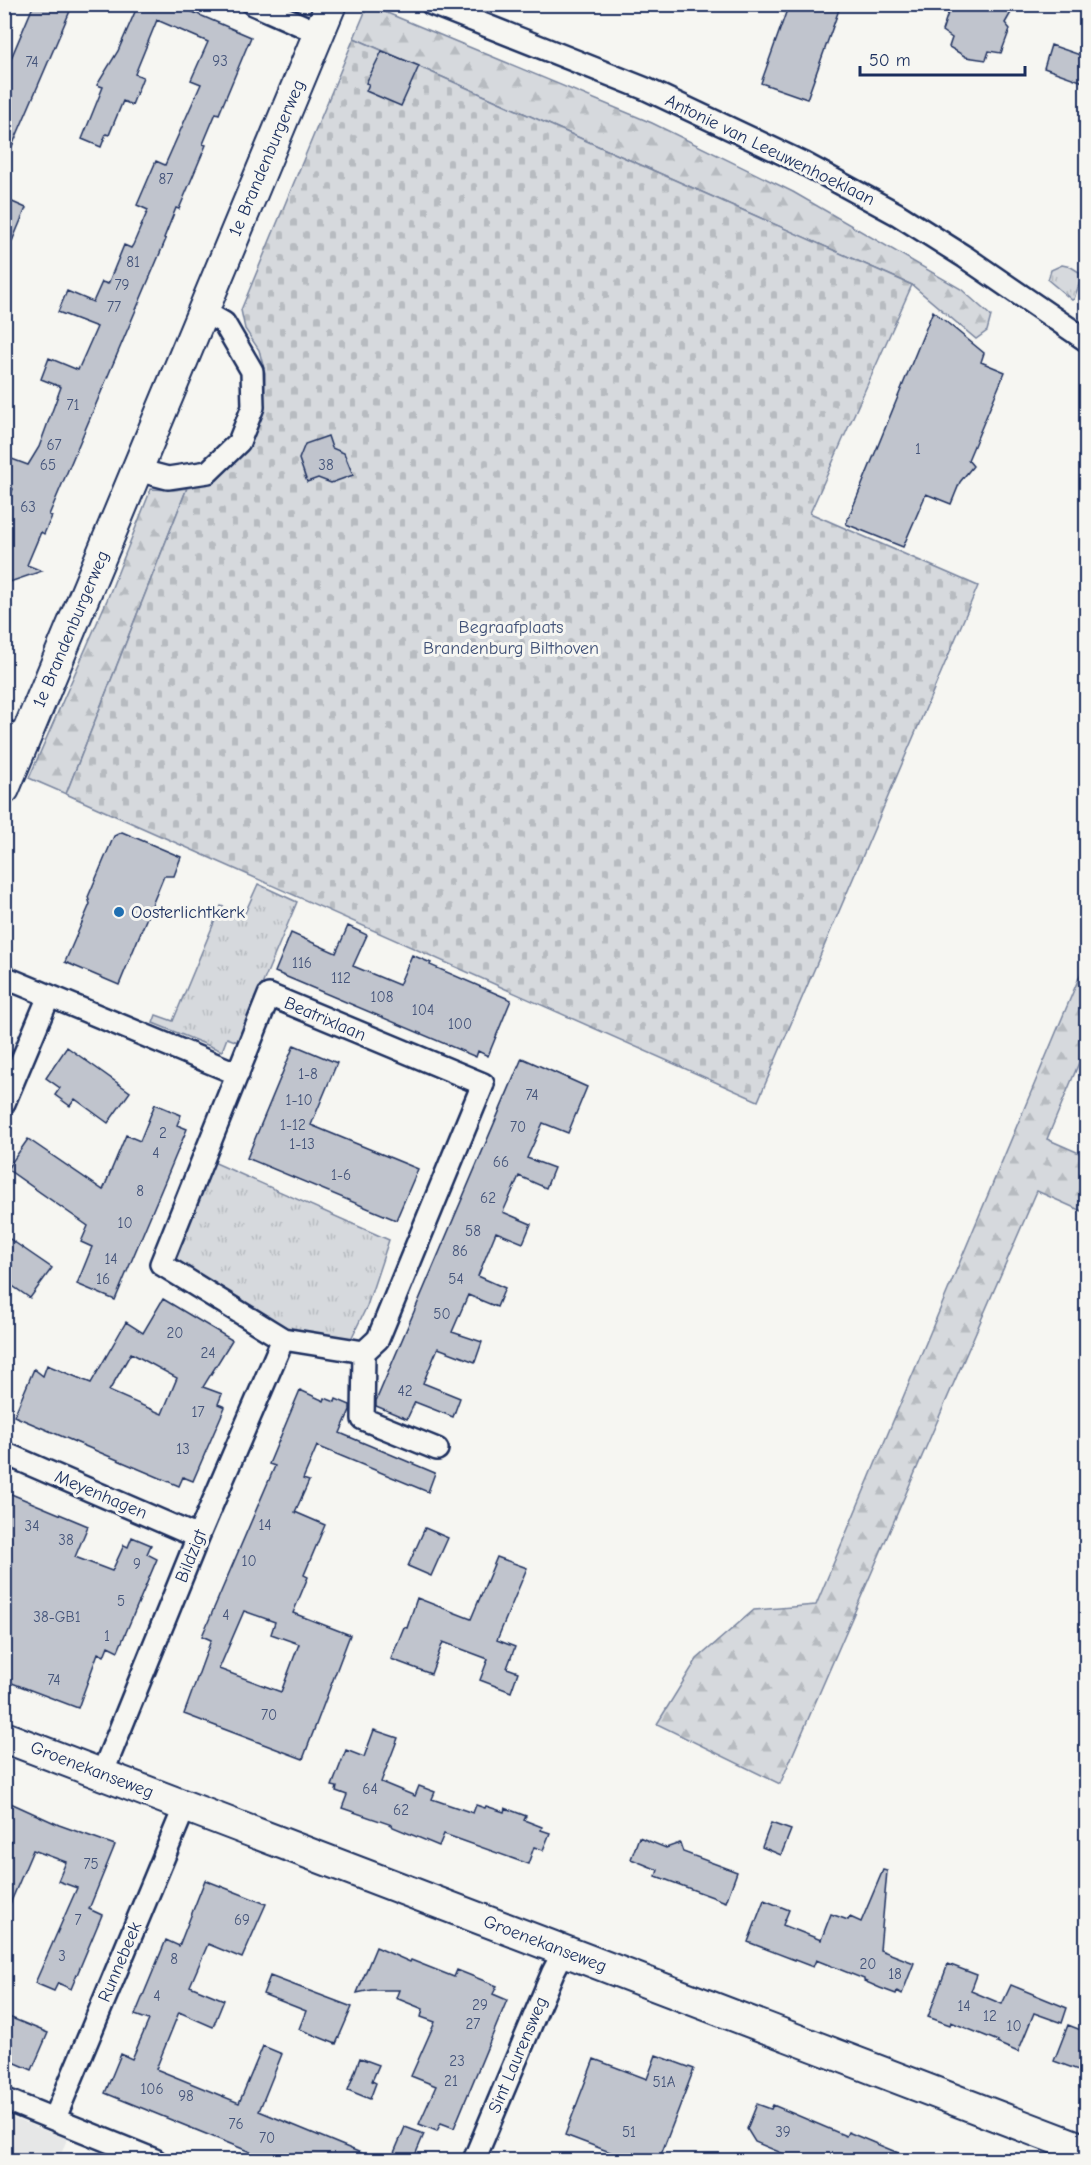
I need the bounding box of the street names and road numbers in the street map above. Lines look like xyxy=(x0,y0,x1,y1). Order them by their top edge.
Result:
street label: 1e Brandenburgerweg xyxy=(225,77,309,239)
street label: Antonie van Leeuwenhoeklaan xyxy=(662,90,878,210)
street label: 1e Brandenburgerweg xyxy=(29,548,113,710)
street label: Beatrixlaan xyxy=(281,992,369,1046)
street label: Meyenhagen xyxy=(52,1466,150,1524)
street label: Bildzigt xyxy=(171,1526,211,1586)
street label: Groenekanseweg xyxy=(27,1737,157,1803)
street label: Groenekanseweg xyxy=(480,1911,610,1977)
street label: Runnebeek xyxy=(94,1918,146,2005)
street label: Sint Laurensweg xyxy=(484,1994,552,2116)

